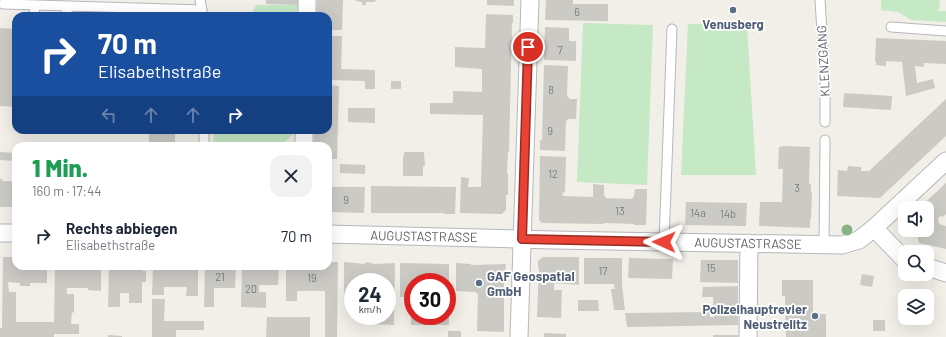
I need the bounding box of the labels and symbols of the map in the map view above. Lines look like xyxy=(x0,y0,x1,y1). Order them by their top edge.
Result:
house number: 6 xyxy=(574,5,580,18)
marker: Venusberg xyxy=(728,5,738,15)
place label: Venusberg xyxy=(702,16,764,32)
street label: KLENZGANG xyxy=(813,25,833,97)
pin xyxy=(511,30,545,64)
house number: 7 xyxy=(557,43,563,56)
house number: 8 xyxy=(548,83,554,96)
house number: 9 xyxy=(547,124,553,137)
house number: 12 xyxy=(548,167,558,180)
house number: 3 xyxy=(794,181,800,194)
house number: 9 xyxy=(343,193,349,206)
house number: 13 xyxy=(615,204,625,217)
house number: 14a xyxy=(690,206,706,219)
house number: 14b xyxy=(720,207,736,220)
position arrow xyxy=(643,221,685,263)
street label: AUGUSTASTRASSE xyxy=(370,227,478,245)
street label: AUGUSTASTRASSE xyxy=(694,234,802,252)
house number: 15 xyxy=(706,261,716,274)
house number: 17 xyxy=(598,264,608,277)
place label: GAF Geospatial GmbH xyxy=(487,268,575,299)
house number: 21 xyxy=(215,270,225,283)
house number: 19 xyxy=(307,271,317,284)
speed limit sign: 30 xyxy=(404,273,456,325)
marker: GAF Geospatial GmbH xyxy=(474,278,484,288)
house number: 20 xyxy=(245,282,257,295)
place label: Polizeihauptrevier Neustrelitz xyxy=(702,301,807,332)
marker: Polizeihauptrevier Neustrelitz xyxy=(810,311,820,321)

